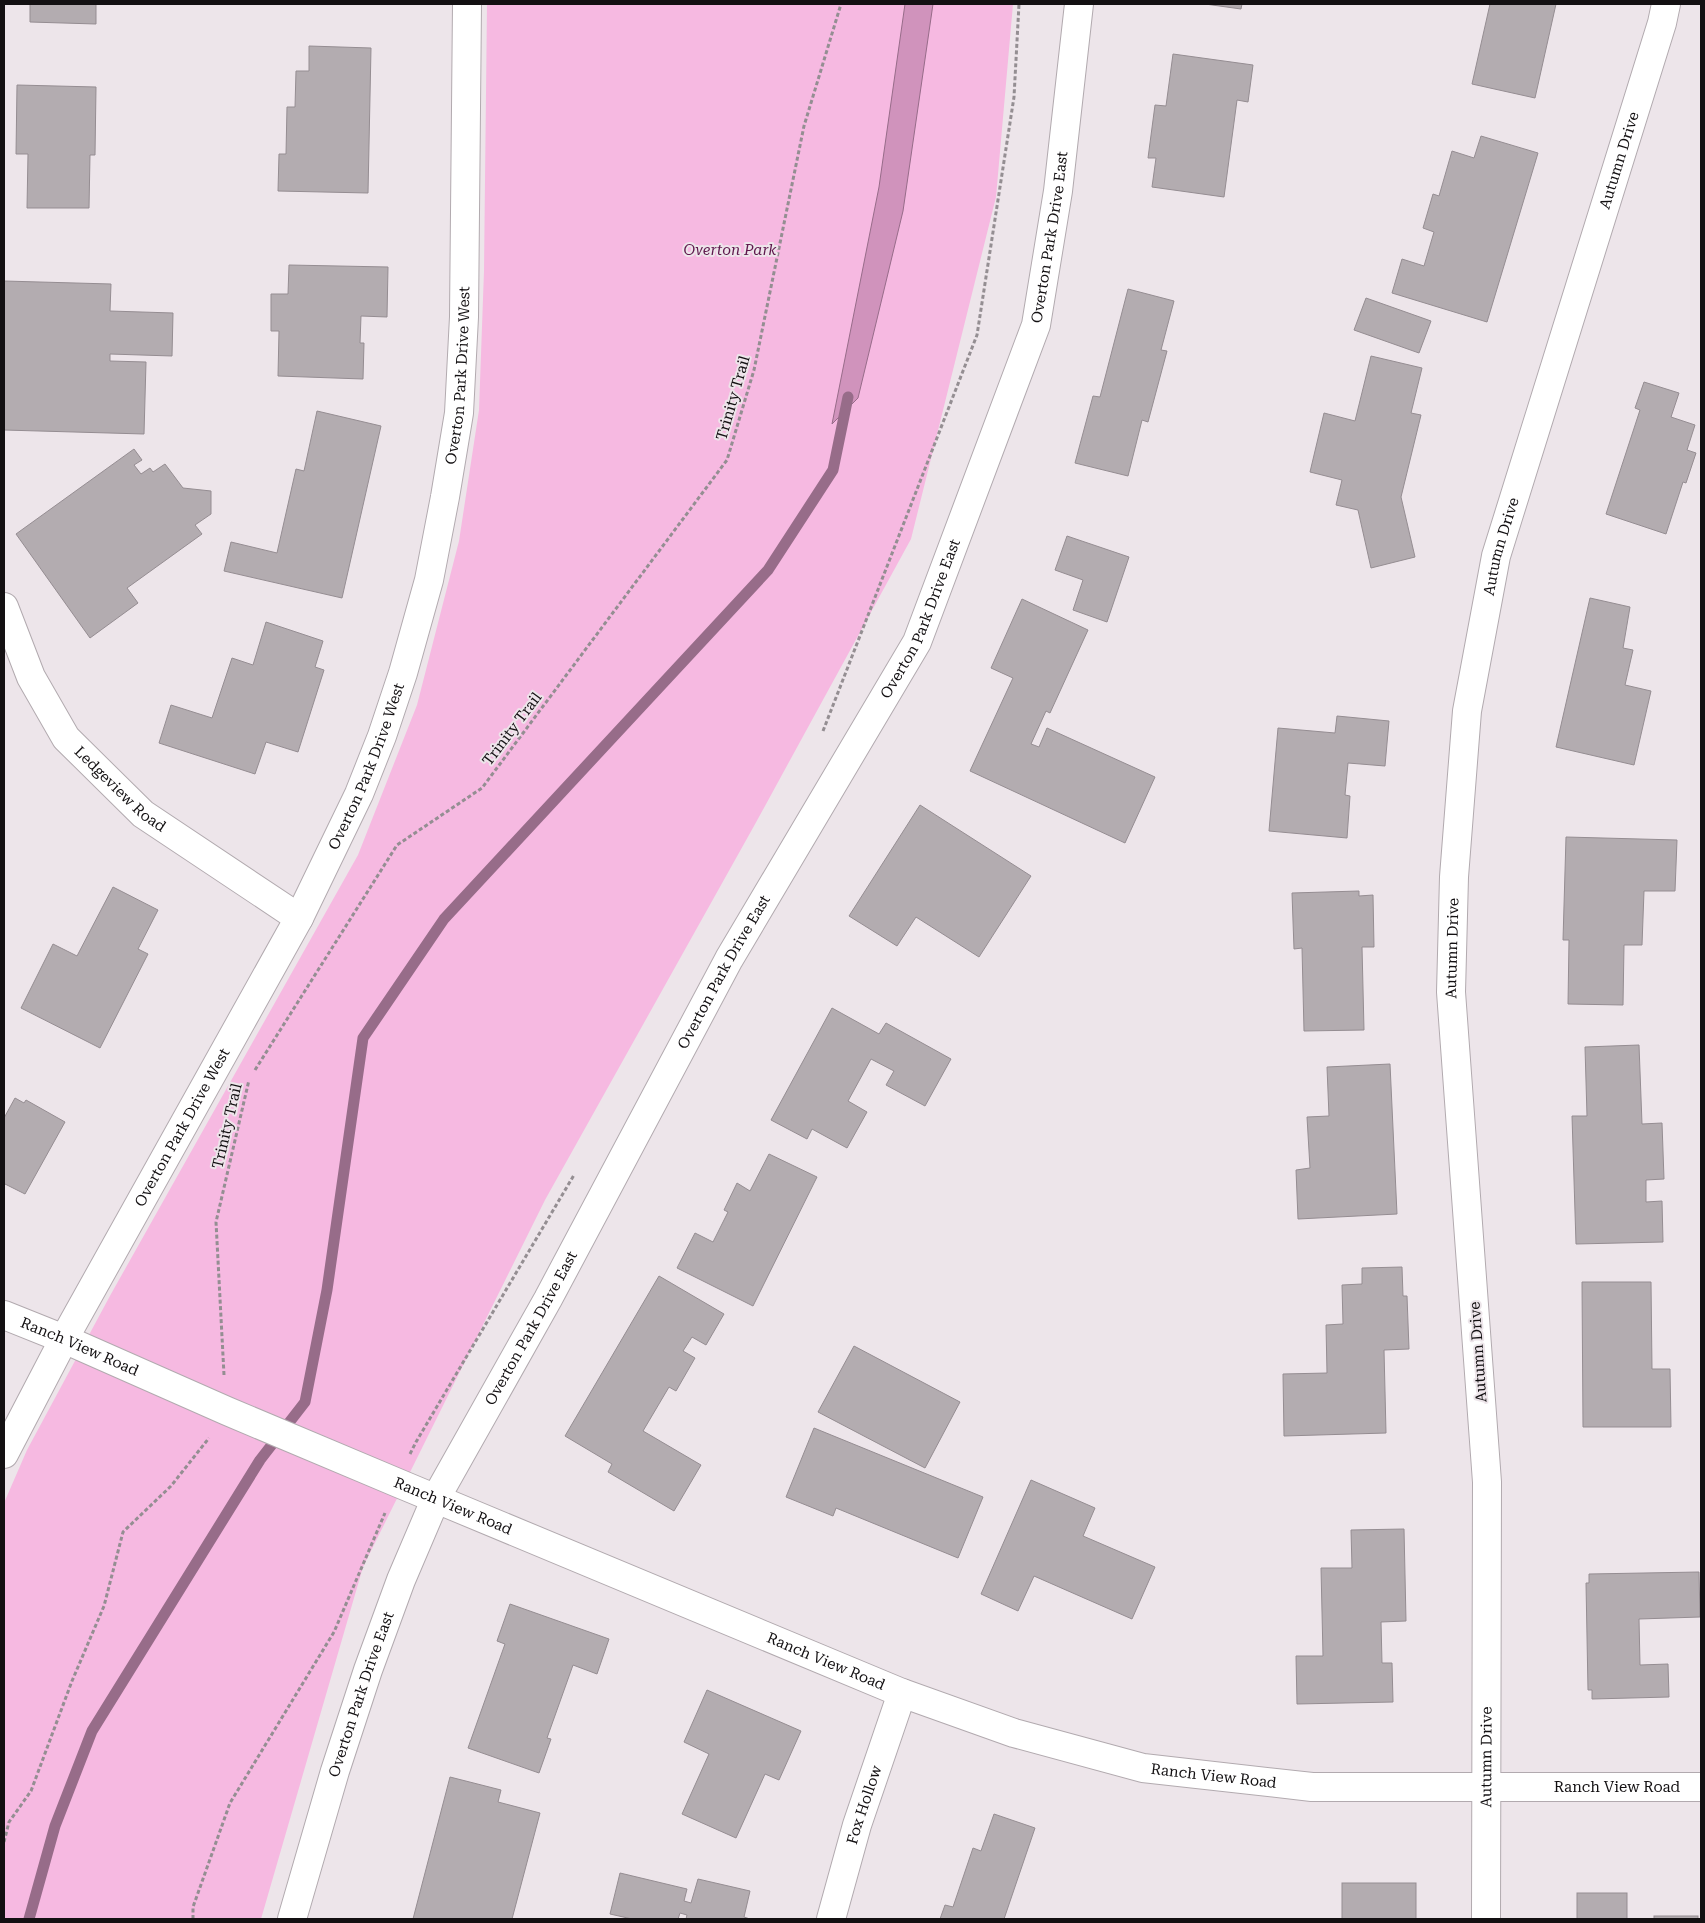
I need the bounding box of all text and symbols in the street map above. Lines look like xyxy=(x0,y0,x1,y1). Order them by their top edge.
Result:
street label: Autumn Drive xyxy=(1596,109,1643,211)
street label: Overton Park Drive East xyxy=(1027,150,1071,324)
park label: Overton Park xyxy=(684,241,777,259)
street label: Overton Park Drive West xyxy=(442,286,473,466)
street label: Trinity Trail xyxy=(712,353,754,442)
street label: Autumn Drive xyxy=(1480,495,1523,597)
street label: Overton Park Drive East xyxy=(876,536,964,702)
street label: Overton Park Drive West xyxy=(324,680,408,853)
street label: Trinity Trail xyxy=(479,688,546,769)
street label: Ledgeview Road xyxy=(71,743,170,836)
street label: Overton Park Drive East xyxy=(674,891,774,1052)
street label: Autumn Drive xyxy=(1442,898,1462,1000)
street label: Overton Park Drive West xyxy=(131,1045,234,1210)
street label: Trinity Trail xyxy=(208,1081,246,1170)
street label: Overton Park Drive East xyxy=(481,1248,581,1408)
street label: Autumn Drive xyxy=(1466,1301,1490,1403)
street label: Ranch View Road xyxy=(18,1314,142,1380)
street label: Ranch View Road xyxy=(391,1473,515,1539)
street label: Overton Park Drive East xyxy=(325,1609,398,1779)
street label: Ranch View Road xyxy=(764,1629,888,1694)
street label: Autumn Drive xyxy=(1477,1706,1495,1808)
street label: Ranch View Road xyxy=(1150,1760,1278,1792)
street label: Fox Hollow xyxy=(843,1762,886,1846)
street label: Ranch View Road xyxy=(1554,1778,1681,1796)

